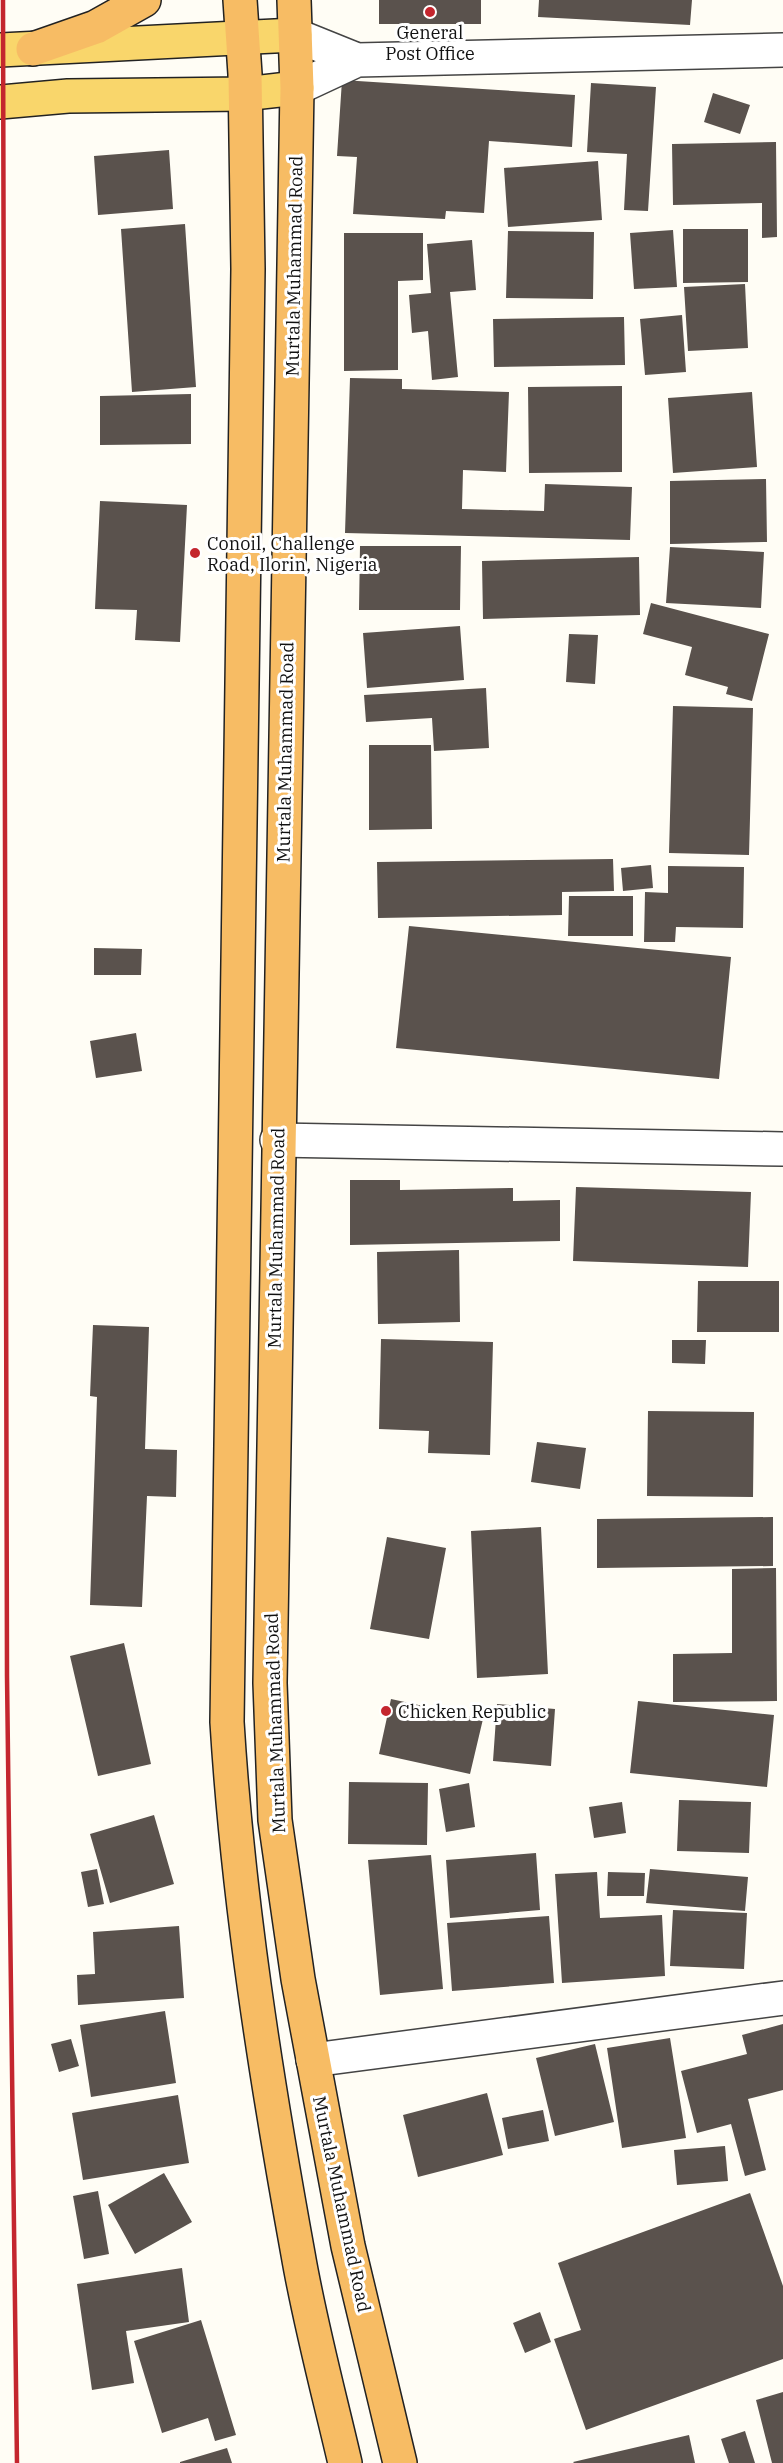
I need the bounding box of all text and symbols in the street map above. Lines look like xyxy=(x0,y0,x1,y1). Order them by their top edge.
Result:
marker: General Post Office xyxy=(423,5,437,19)
place label: General Post Office xyxy=(385,21,475,65)
street label: Murtala Muhammad Road xyxy=(281,155,307,377)
place label: Conoil, Challenge Road, Ilorin, Nigeria xyxy=(207,532,378,576)
marker: Conoil, Challenge Road, Ilorin, Nigeria xyxy=(188,546,202,560)
street label: Murtala Muhammad Road xyxy=(272,641,298,863)
street label: Murtala Muhammad Road xyxy=(263,1127,289,1349)
street label: Murtala Muhammad Road xyxy=(260,1612,290,1834)
place label: Chicken Republic xyxy=(398,1700,546,1723)
marker: Chicken Republic xyxy=(379,1704,393,1718)
street label: Murtala Muhammad Road xyxy=(308,2094,376,2314)

